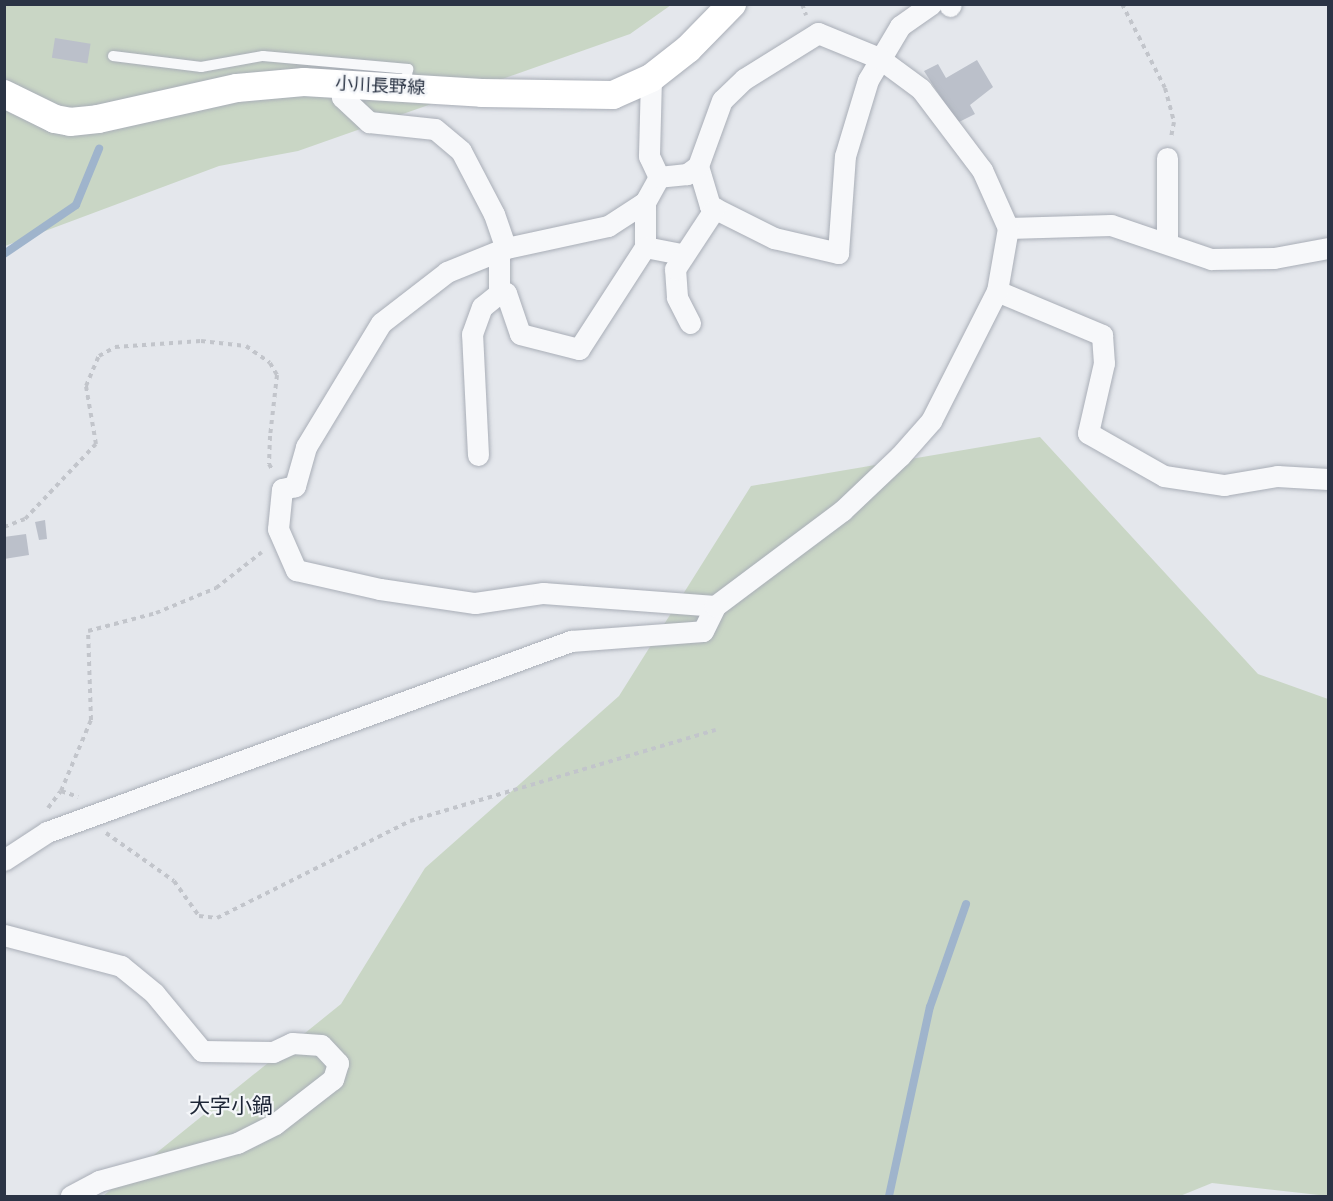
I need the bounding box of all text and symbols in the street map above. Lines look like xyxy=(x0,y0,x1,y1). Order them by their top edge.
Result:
street label: 小川長野線 xyxy=(334,73,426,99)
district label: 大字小鍋 xyxy=(189,1093,273,1119)

